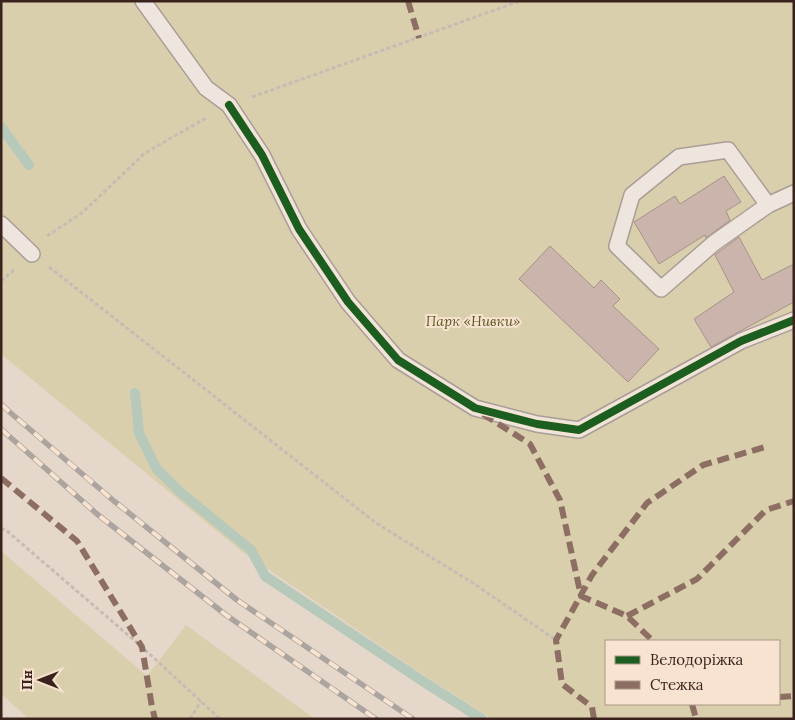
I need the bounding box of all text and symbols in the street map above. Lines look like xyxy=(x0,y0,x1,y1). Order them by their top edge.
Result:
park label: Парк «Нивки» xyxy=(426,312,520,330)
legend xyxy=(605,640,780,705)
text: Велодоріжка xyxy=(650,650,744,669)
north arrow xyxy=(15,655,65,705)
text: Пн xyxy=(18,670,36,690)
text: Стежка xyxy=(650,675,704,694)

